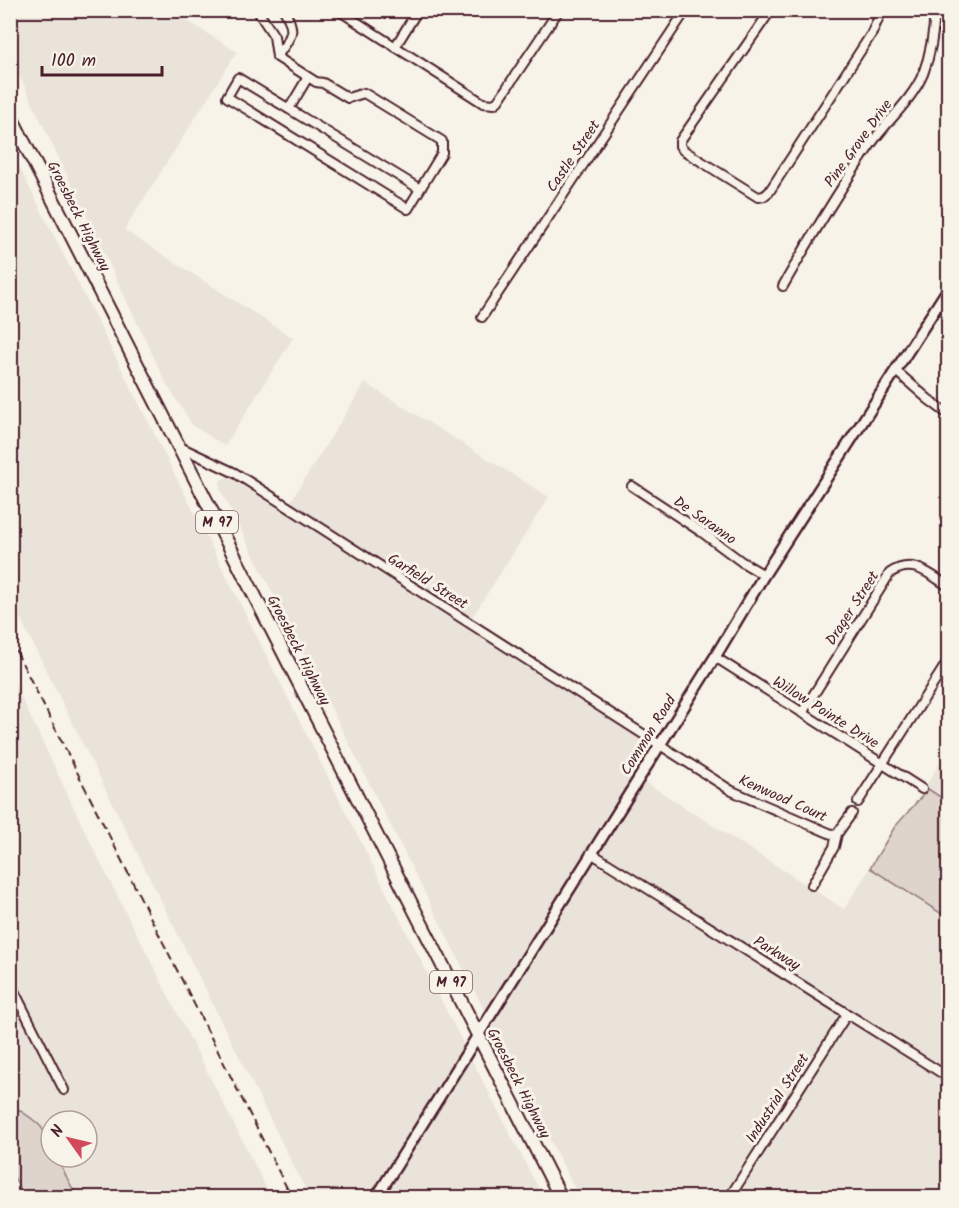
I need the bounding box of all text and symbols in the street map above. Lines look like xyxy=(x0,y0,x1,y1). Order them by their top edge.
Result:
scale bar xyxy=(42,39,162,77)
text: 100 m xyxy=(51,47,96,76)
street label: Pine Grove Drive xyxy=(819,94,899,193)
street label: Castle Street xyxy=(541,115,607,198)
street label: Groesbeck Highway xyxy=(40,157,117,277)
street label: De Saranno xyxy=(668,490,741,551)
road number: M 97 xyxy=(196,511,238,533)
street label: Garfield Street xyxy=(382,548,473,616)
street label: Drager Street xyxy=(820,566,886,651)
street label: Groesbeck Highway xyxy=(260,591,337,711)
street label: Willow Pointe Drive xyxy=(767,670,884,755)
street label: Common Road xyxy=(615,690,683,780)
street label: Kenwood Court xyxy=(735,769,831,829)
street label: Parkway xyxy=(748,930,805,978)
road number: M 97 xyxy=(430,971,472,993)
street label: Groesbeck Highway xyxy=(480,1024,557,1144)
street label: Industrial Street xyxy=(740,1049,816,1148)
north arrow xyxy=(39,1109,99,1169)
text: N xyxy=(45,1120,71,1143)

